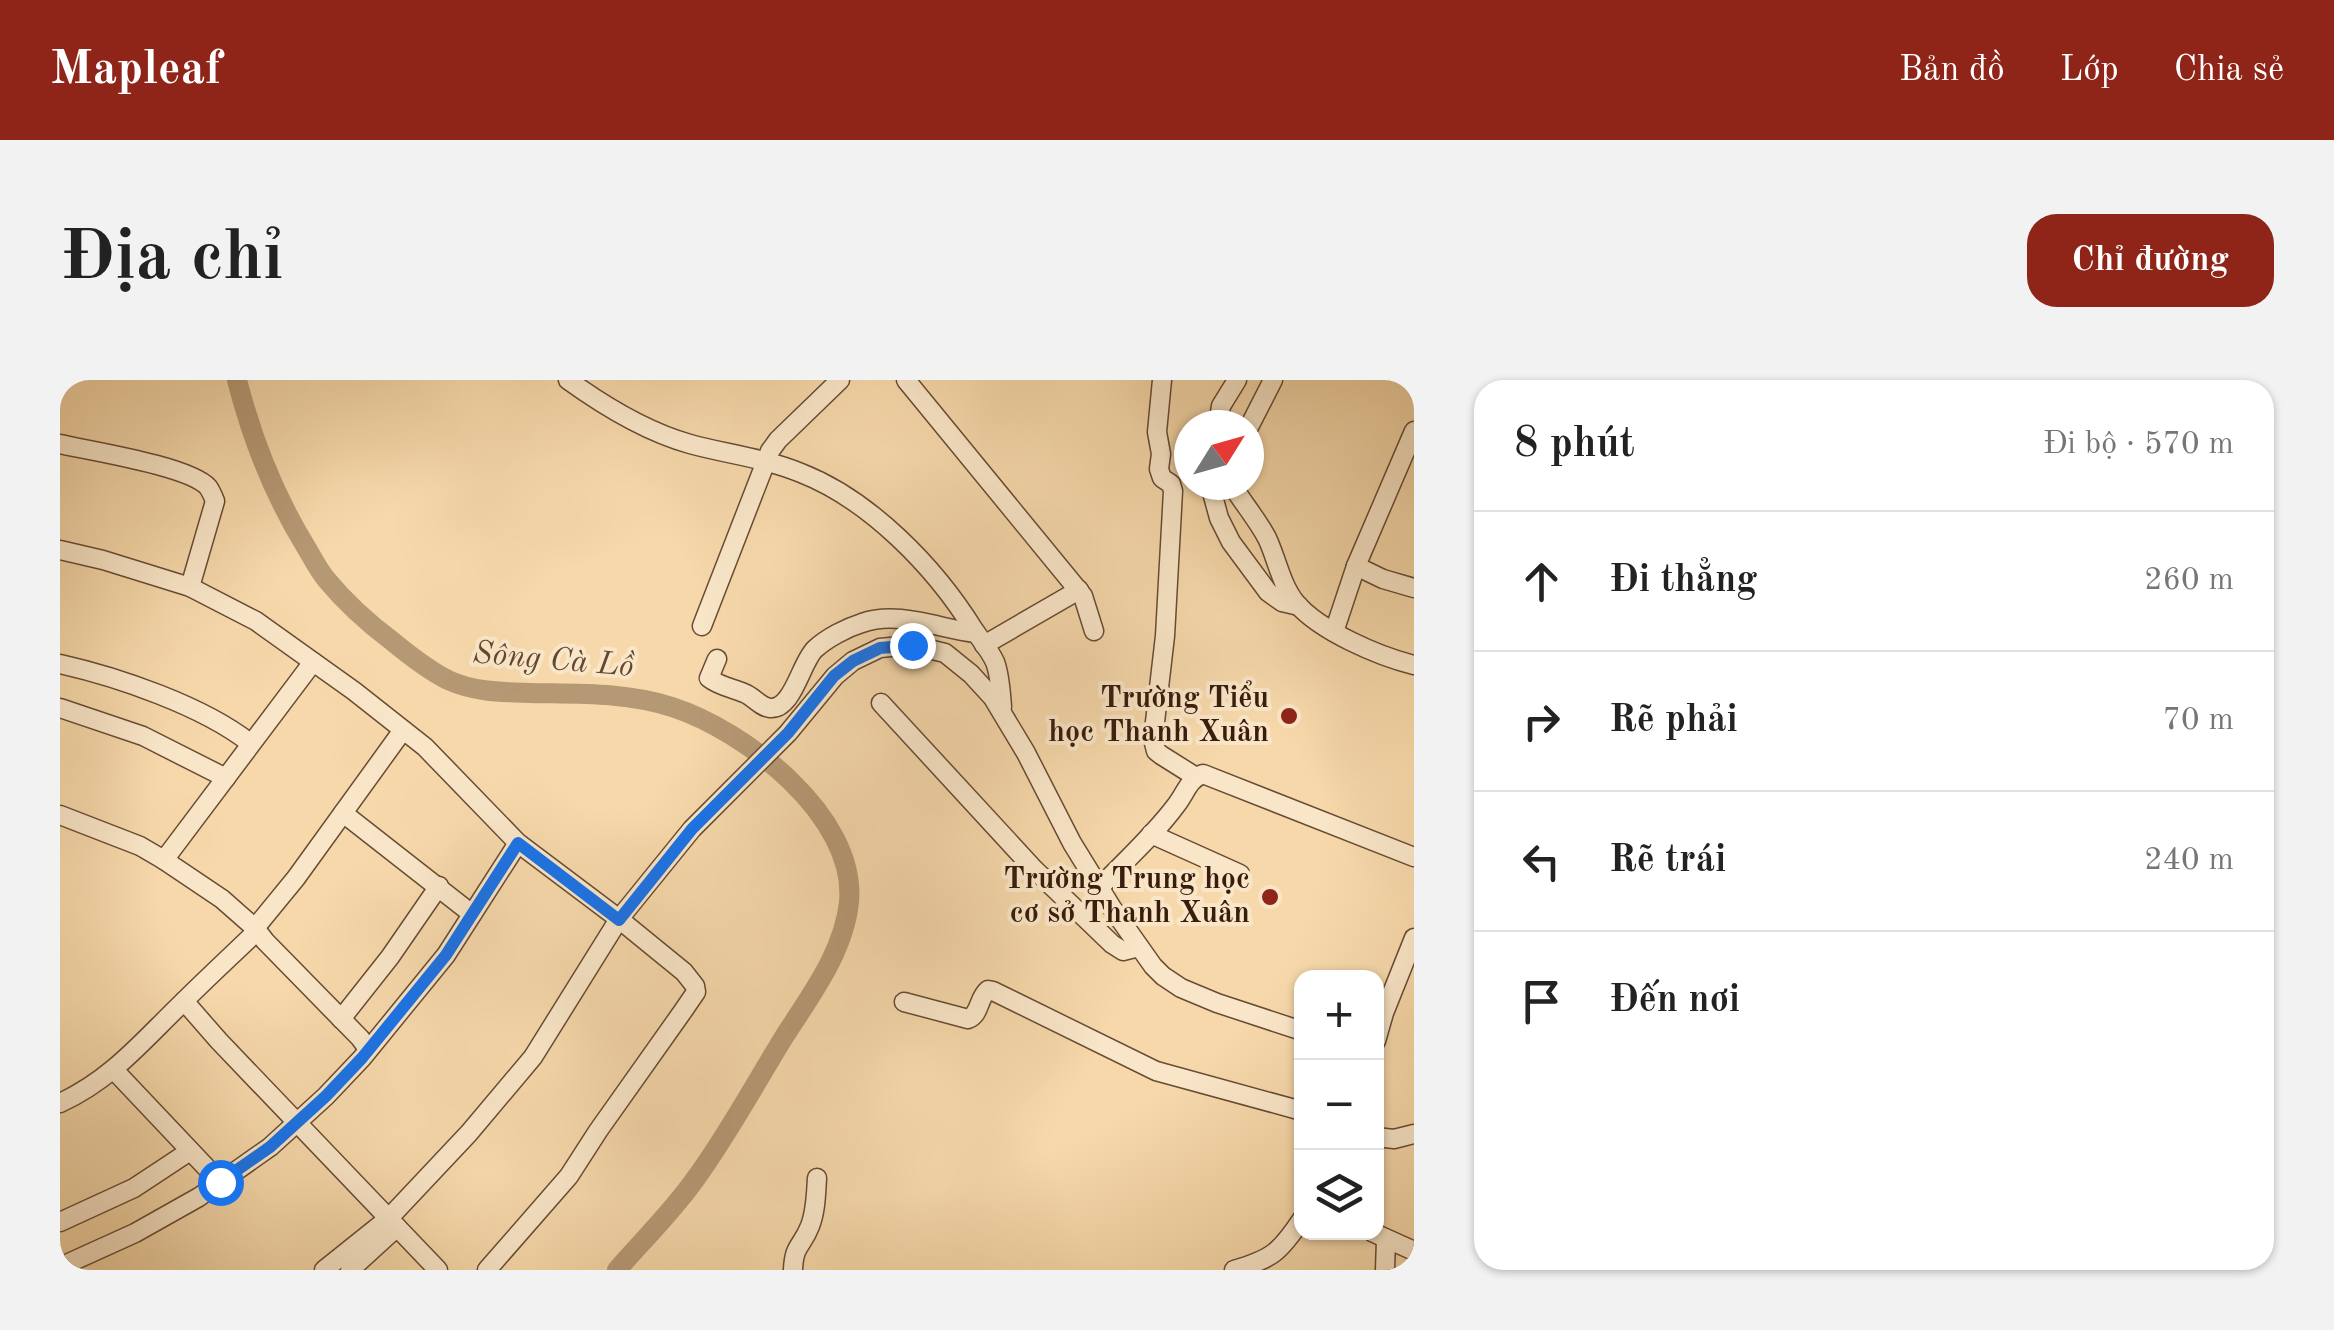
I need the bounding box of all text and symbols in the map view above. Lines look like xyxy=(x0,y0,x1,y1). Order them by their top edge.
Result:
text: Mapleaf xyxy=(50,46,222,94)
text: Bản đồ xyxy=(1899,53,2005,88)
text: Lớp xyxy=(2060,53,2119,88)
text: Chia sẻ xyxy=(2174,53,2284,88)
button: Chỉ đường xyxy=(2027,214,2274,307)
text: Địa chỉ xyxy=(60,225,284,295)
north arrow xyxy=(1174,410,1264,500)
text: 8 phút xyxy=(1514,424,1635,466)
text: Đi bộ · 570 m xyxy=(2043,429,2234,461)
icon: ahead xyxy=(1514,554,1569,609)
text: Đi thẳng xyxy=(1609,562,1757,600)
text: 260 m xyxy=(2144,565,2234,597)
route end xyxy=(890,623,936,669)
water label: Sông Cà Lồ xyxy=(471,635,635,684)
place label: Trường Tiểu học Thanh Xuân xyxy=(1048,680,1269,748)
icon: right xyxy=(1514,694,1569,749)
text: Rẽ phải xyxy=(1609,702,1738,740)
marker: Trường Tiểu học Thanh Xuân xyxy=(1278,705,1300,727)
text: 70 m xyxy=(2163,705,2234,737)
icon: left xyxy=(1514,834,1569,889)
text: Rẽ trái xyxy=(1609,842,1726,880)
text: 240 m xyxy=(2144,845,2234,877)
place label: Trường Trung học cơ sở Thanh Xuân xyxy=(1004,865,1250,929)
marker: Trường Trung học cơ sở Thanh Xuân xyxy=(1259,886,1281,908)
map controls xyxy=(1294,970,1384,1240)
button: + xyxy=(1294,970,1384,1060)
icon: arrive xyxy=(1514,974,1569,1029)
text: Đến nơi xyxy=(1609,982,1740,1020)
button: − xyxy=(1294,1060,1384,1150)
button: layers xyxy=(1294,1150,1384,1240)
route start xyxy=(198,1160,244,1206)

